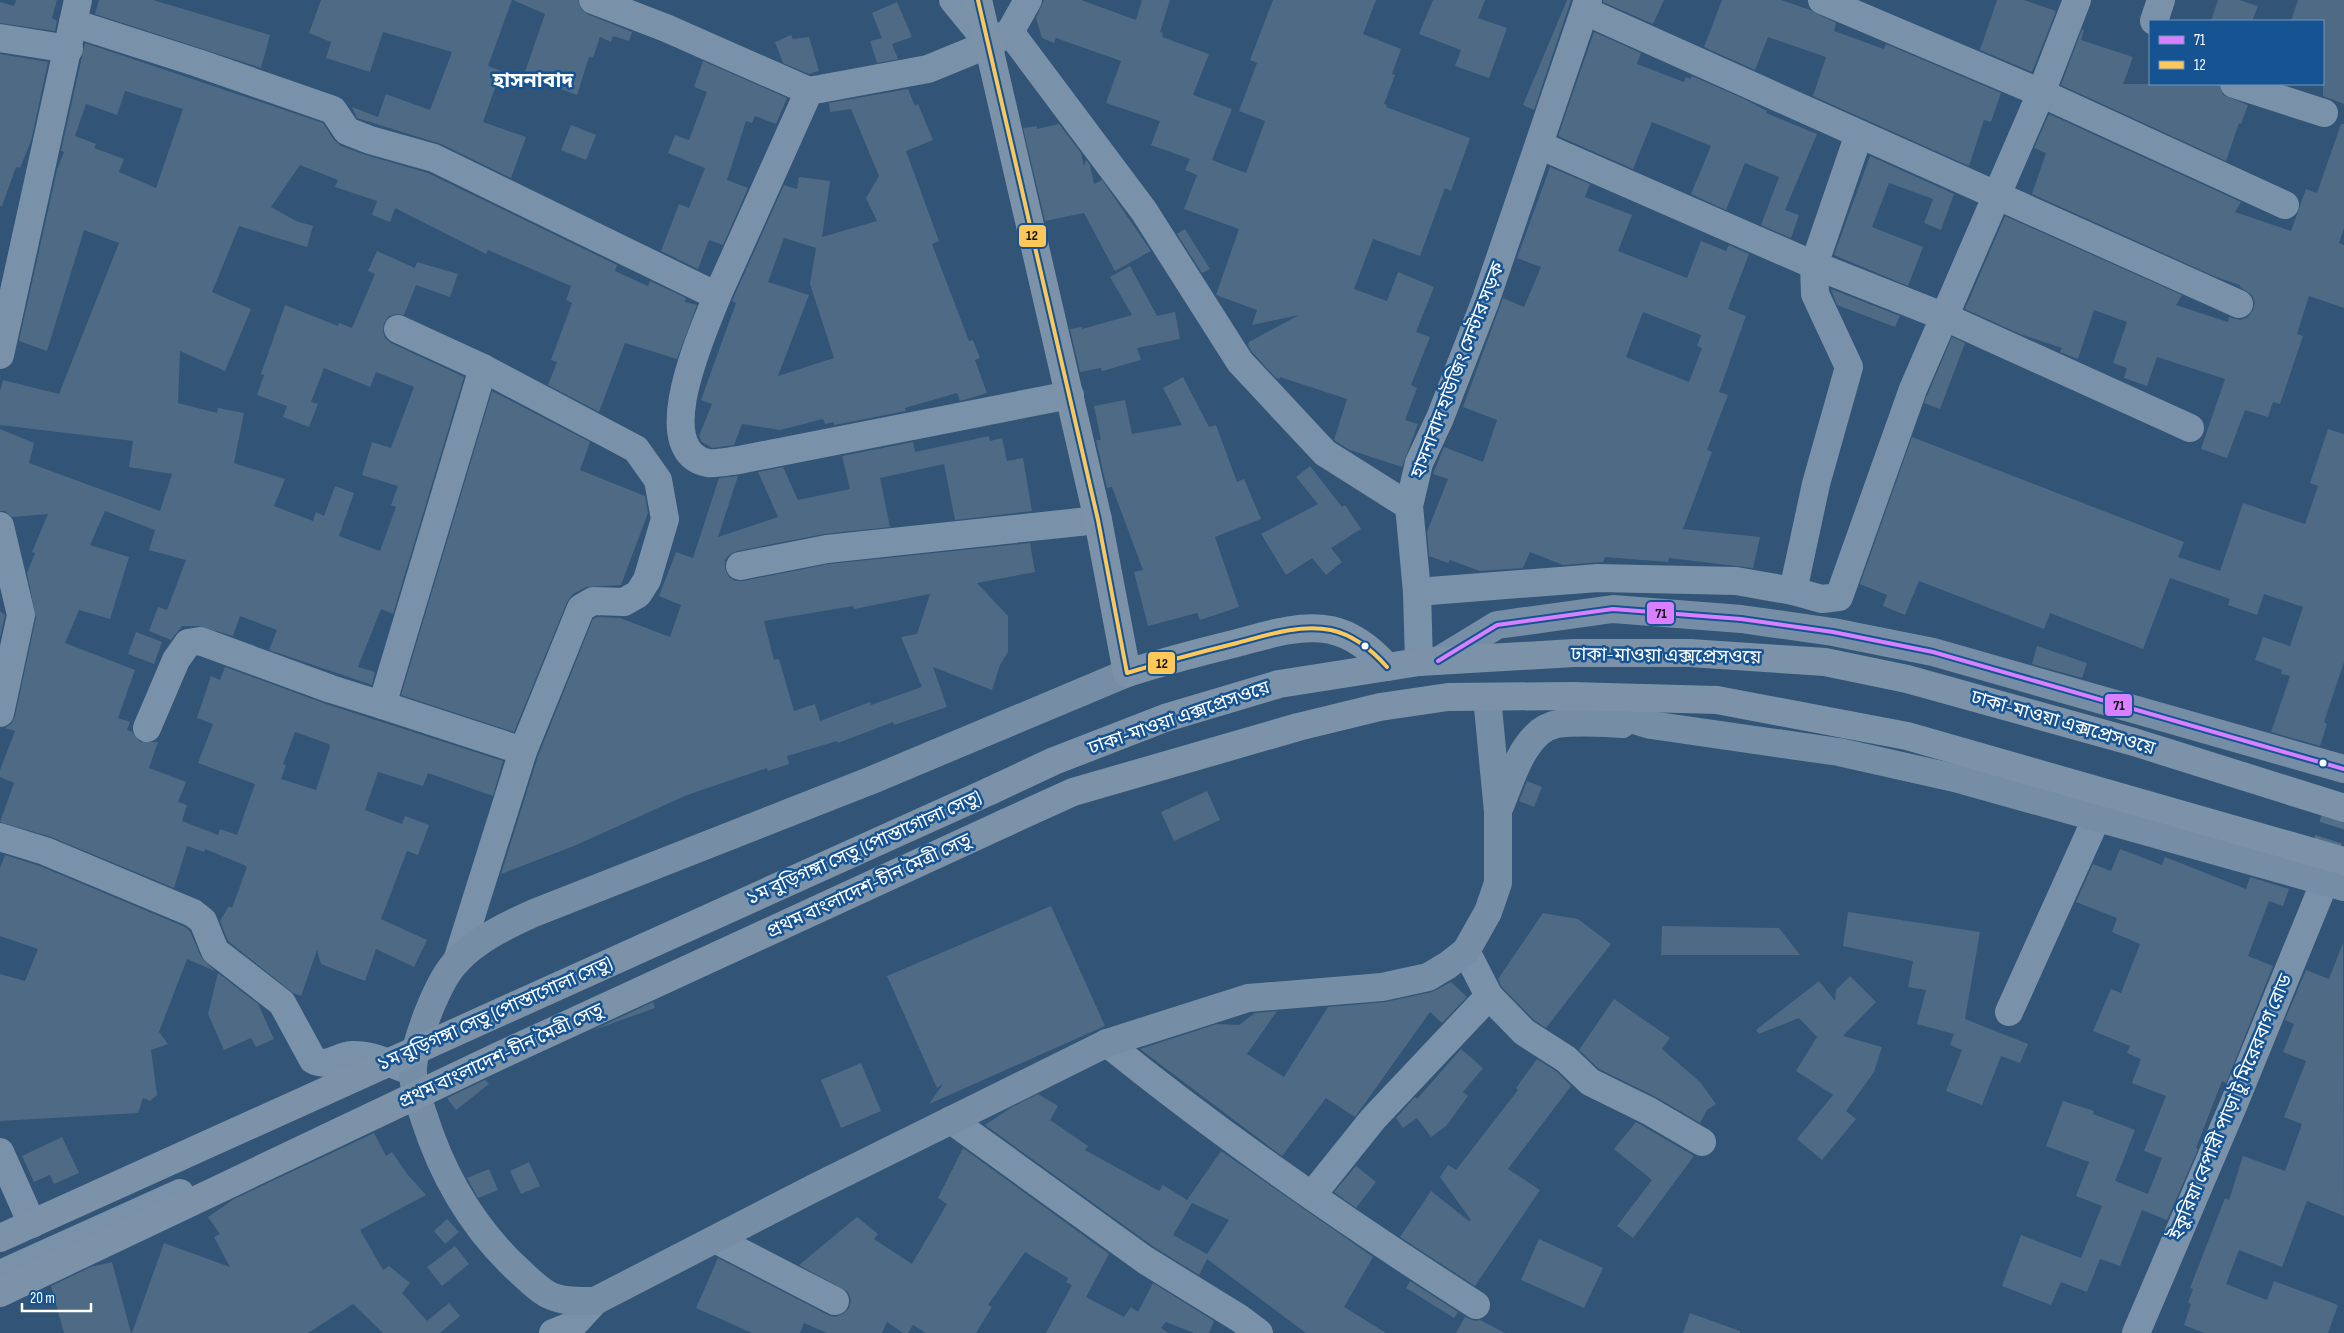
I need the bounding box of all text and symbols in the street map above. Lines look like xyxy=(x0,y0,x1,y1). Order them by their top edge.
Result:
legend xyxy=(2149,20,2324,85)
text: 71 xyxy=(2194,31,2206,50)
text: 12 xyxy=(2194,56,2206,75)
district label: হাসনাবাদ xyxy=(492,68,574,93)
line badge: 12 xyxy=(1018,224,1047,248)
text: 12 xyxy=(1026,227,1038,244)
street label: হাসনাবাদ হাউজিং সেন্টার সড়ক xyxy=(1405,258,1510,482)
line badge: 71 xyxy=(1646,601,1675,625)
text: 71 xyxy=(1655,605,1667,622)
unlabelled marker xyxy=(1360,641,1370,651)
street label: ঢাকা-মাওয়া এক্সপ্রেসওয়ে xyxy=(1570,643,1762,669)
line badge: 12 xyxy=(1147,651,1176,675)
text: 12 xyxy=(1156,655,1168,672)
street label: ঢাকা-মাওয়া এক্সপ্রেসওয়ে xyxy=(1084,676,1274,760)
street label: ঢাকা-মাওয়া এক্সপ্রেসওয়ে xyxy=(1967,685,2159,761)
line badge: 71 xyxy=(2104,693,2133,717)
text: 71 xyxy=(2113,697,2125,714)
unlabelled marker xyxy=(2318,758,2328,768)
street label: ১ম বুড়িগঙ্গা সেতু (পোস্তাগোলা সেতু) xyxy=(743,785,985,910)
street label: প্রথম বাংলাদেশ-চীন মৈত্রী সেতু xyxy=(762,827,976,944)
street label: ১ম বুড়িগঙ্গা সেতু (পোস্তাগোলা সেতু) xyxy=(374,951,616,1076)
street label: ইকুরিয়া বেপারী পাড়া টু মিরেরবাগ রোড xyxy=(2163,970,2298,1244)
street label: প্রথম বাংলাদেশ-চীন মৈত্রী সেতু xyxy=(394,997,608,1114)
scale bar xyxy=(22,1280,91,1312)
text: 20 m xyxy=(30,1289,55,1308)

